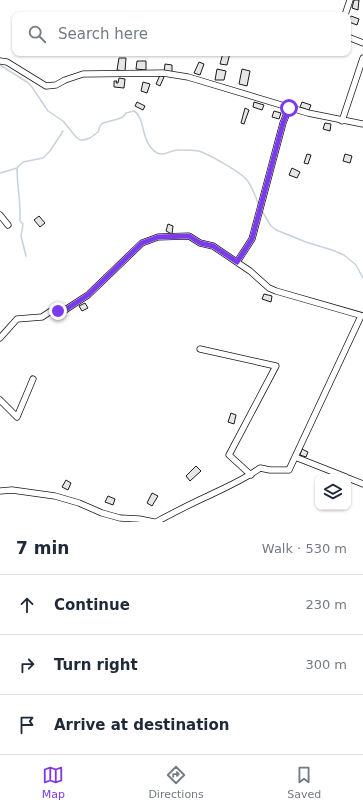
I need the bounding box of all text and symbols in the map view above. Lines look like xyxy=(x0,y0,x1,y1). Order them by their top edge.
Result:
search box xyxy=(12,12,351,56)
icon: search xyxy=(26,23,48,45)
text: Search here xyxy=(58,25,148,43)
route start xyxy=(280,99,298,117)
route end xyxy=(49,302,67,320)
map controls xyxy=(315,474,351,510)
button: layers xyxy=(315,474,351,510)
text: 7 min xyxy=(16,538,69,558)
text: Walk · 530 m xyxy=(262,541,347,556)
icon: ahead xyxy=(16,594,38,616)
text: Continue xyxy=(54,596,130,614)
text: 230 m xyxy=(305,597,347,612)
icon: right xyxy=(16,654,38,676)
text: Turn right xyxy=(54,656,138,674)
text: 300 m xyxy=(305,657,347,672)
icon: arrive xyxy=(16,714,38,736)
text: Arrive at destination xyxy=(54,716,229,734)
tab: Map xyxy=(42,764,65,801)
tab: Directions xyxy=(148,764,204,801)
tab: Saved xyxy=(287,764,321,801)

